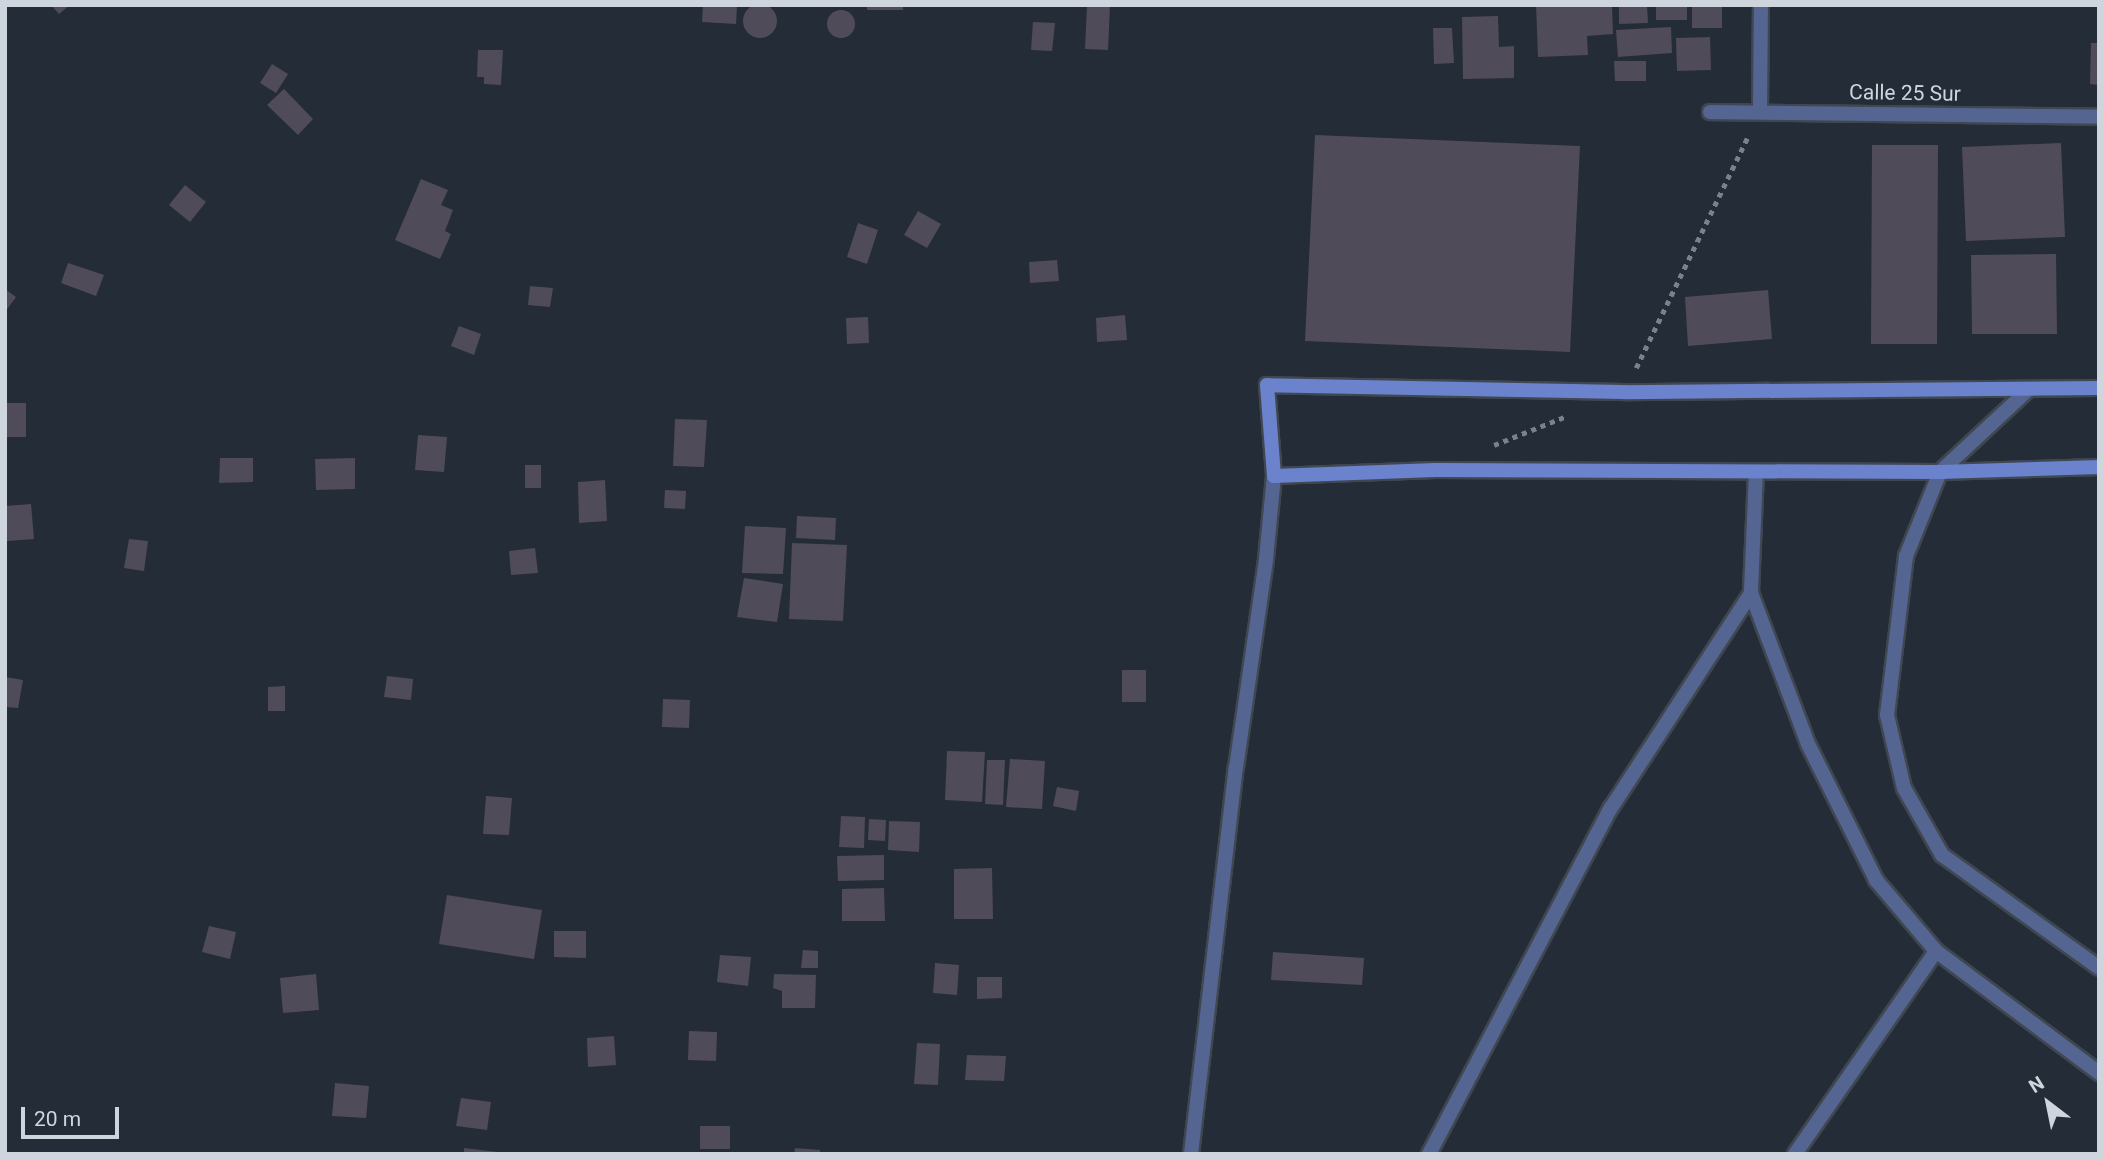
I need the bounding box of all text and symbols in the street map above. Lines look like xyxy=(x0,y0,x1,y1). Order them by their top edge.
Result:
street label: Calle 25 Sur xyxy=(1849,79,1961,107)
north arrow xyxy=(2013,1068,2083,1138)
text: N xyxy=(2025,1071,2048,1098)
scale bar xyxy=(24,1092,122,1136)
text: 20 m xyxy=(34,1107,81,1131)

